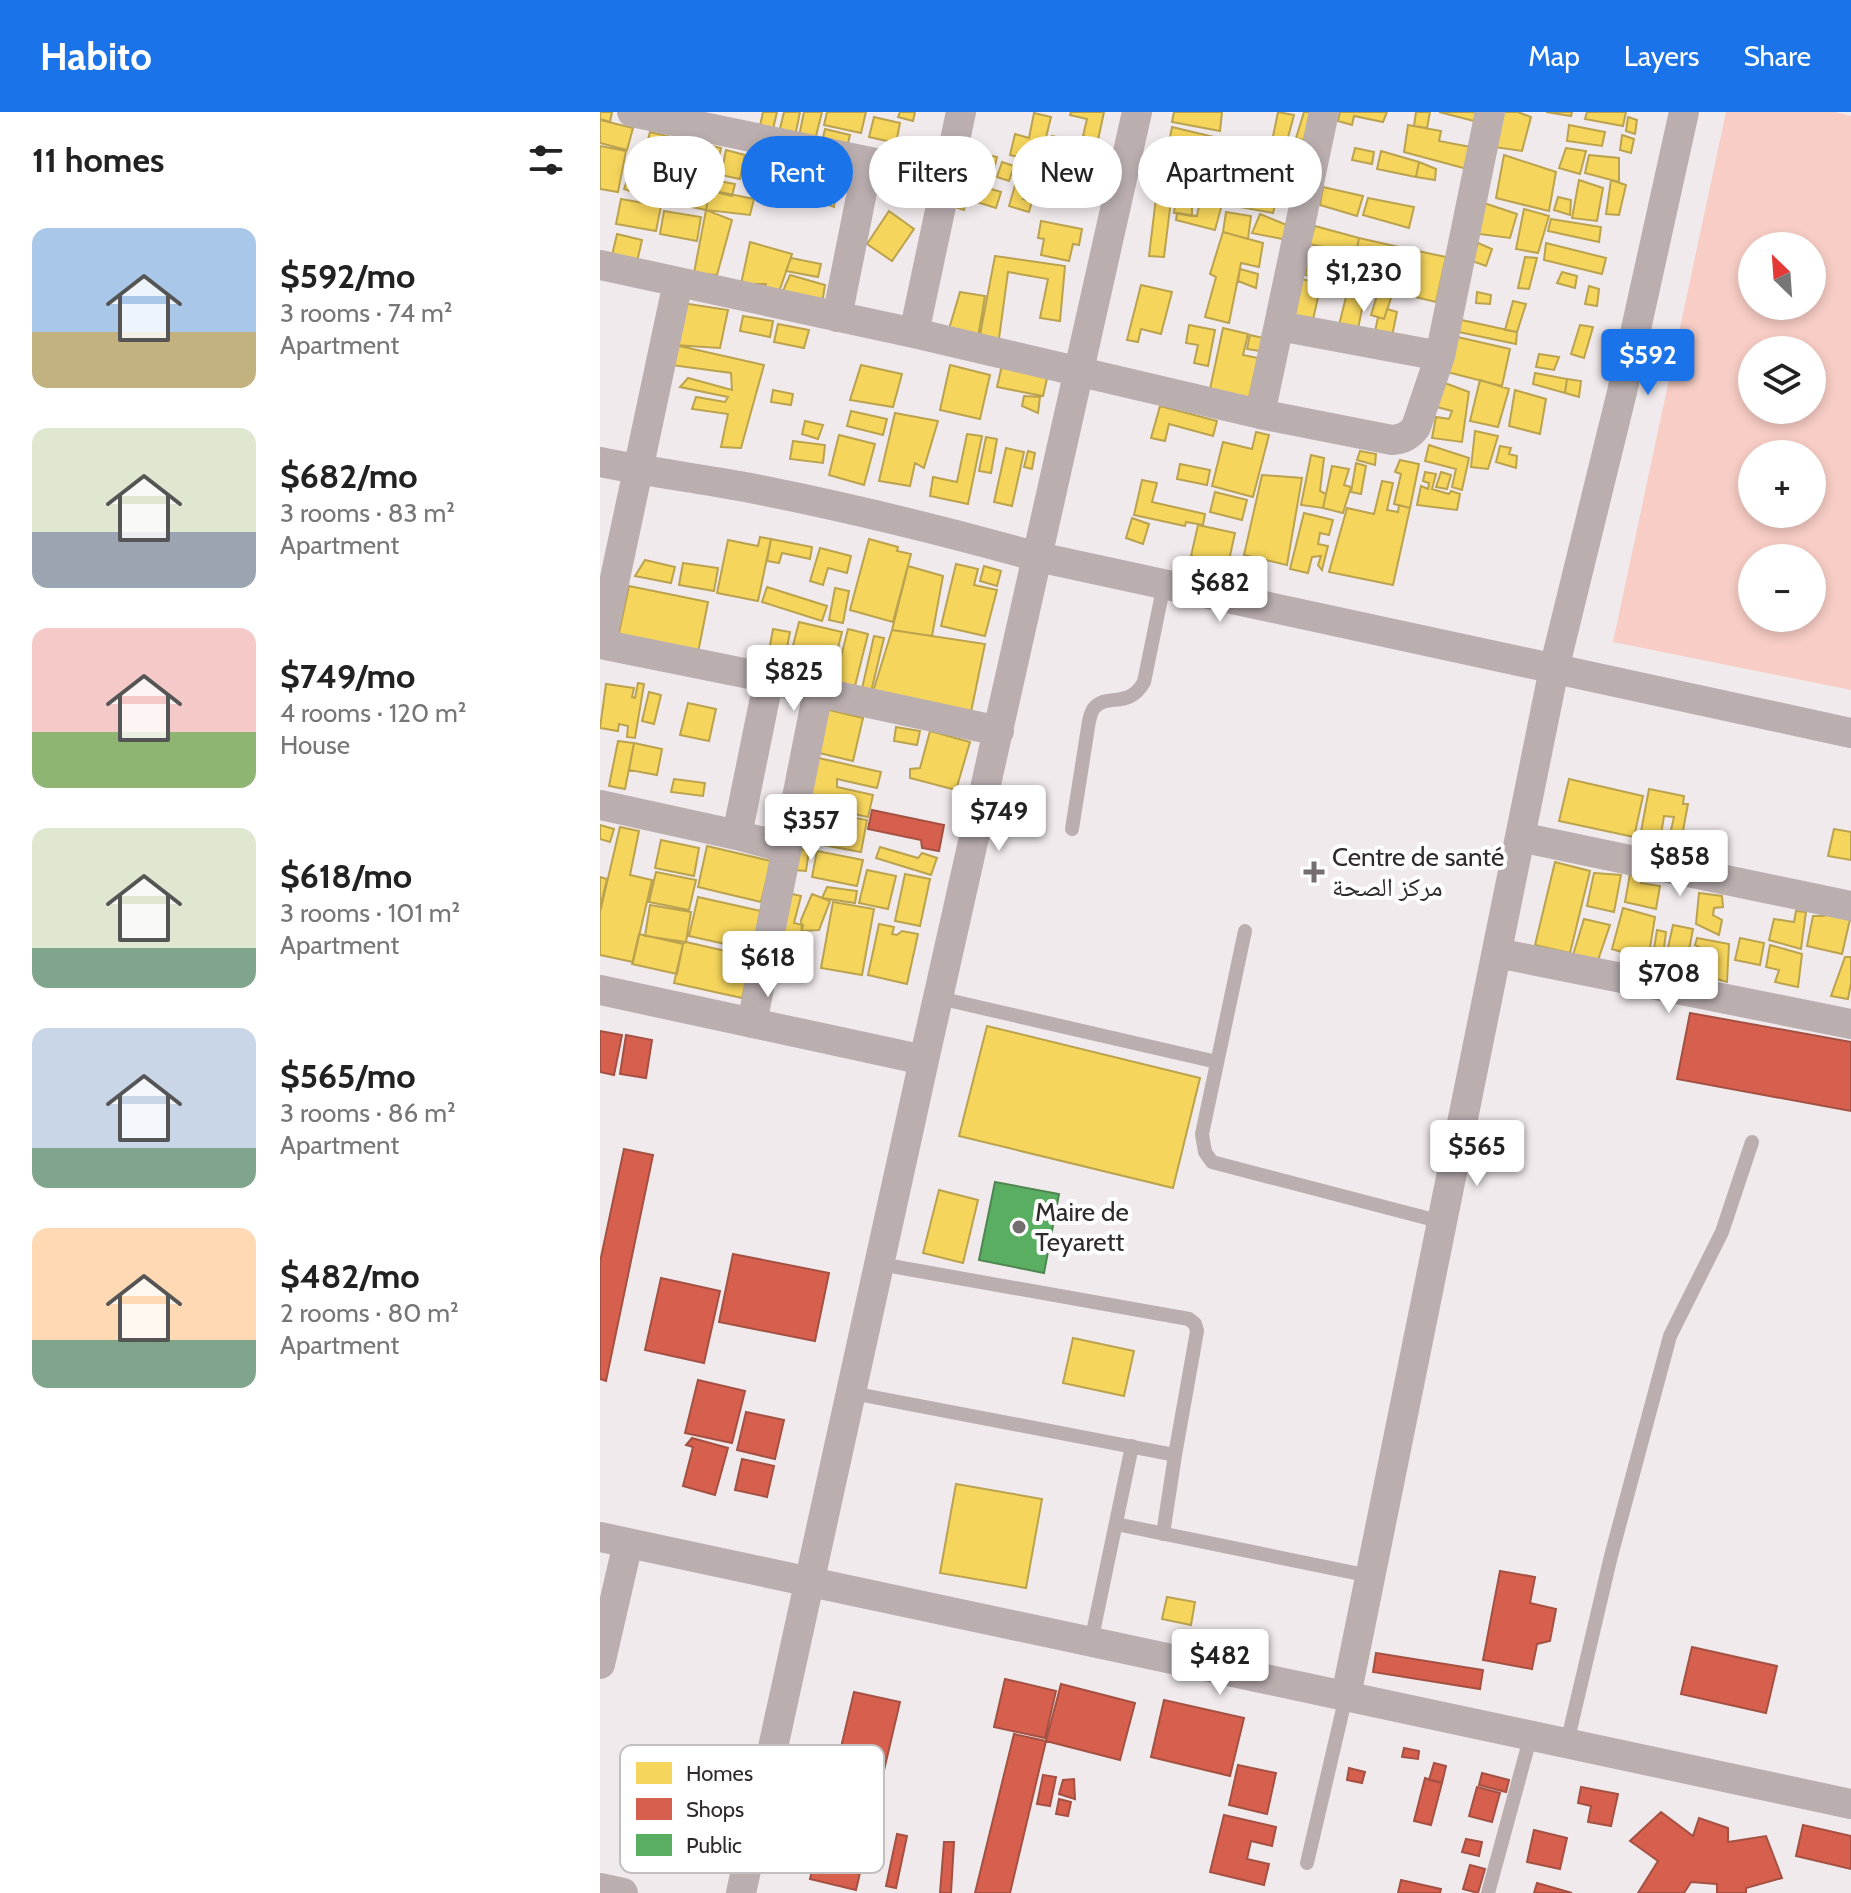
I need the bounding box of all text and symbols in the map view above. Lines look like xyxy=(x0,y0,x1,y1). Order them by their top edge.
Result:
text: Habito xyxy=(40,33,152,80)
text: Map xyxy=(1528,39,1580,73)
text: Layers xyxy=(1624,39,1699,73)
text: Share xyxy=(1743,39,1811,73)
chip: Buy xyxy=(624,136,725,208)
chip: Rent xyxy=(741,136,853,208)
chip: Filters xyxy=(869,136,996,208)
chip: New xyxy=(1012,136,1122,208)
chip: Apartment xyxy=(1138,136,1322,208)
icon: filters xyxy=(524,138,568,182)
text: 11 homes xyxy=(32,139,164,181)
north arrow xyxy=(1738,232,1826,320)
map controls xyxy=(1738,232,1826,632)
pin: $1,230 xyxy=(1299,246,1429,314)
text: $592/mo xyxy=(280,255,415,297)
text: $1,230 xyxy=(1326,256,1402,288)
icon: home xyxy=(96,260,192,356)
text: 3 rooms · 74 m² xyxy=(280,297,452,329)
text: Apartment xyxy=(280,329,399,361)
pin: $592 xyxy=(1601,329,1695,397)
button: layers xyxy=(1738,336,1826,424)
text: $592 xyxy=(1619,339,1677,371)
button: + xyxy=(1738,440,1826,528)
text: $682/mo xyxy=(280,455,418,497)
icon: home xyxy=(96,460,192,556)
text: 3 rooms · 83 m² xyxy=(280,497,455,529)
text: Apartment xyxy=(280,529,399,561)
button: − xyxy=(1738,544,1826,632)
pin: $682 xyxy=(1173,556,1267,624)
text: $682 xyxy=(1190,566,1250,598)
pin: $825 xyxy=(747,645,841,713)
text: $749/mo xyxy=(280,655,415,697)
text: $825 xyxy=(765,655,823,687)
icon: home xyxy=(96,660,192,756)
text: 4 rooms · 120 m² xyxy=(280,697,466,729)
text: House xyxy=(280,729,350,761)
pin: $749 xyxy=(952,785,1046,853)
pin: $357 xyxy=(764,794,858,862)
text: $749 xyxy=(970,795,1028,827)
text: $357 xyxy=(783,804,839,836)
pin: $858 xyxy=(1633,830,1727,898)
text: $858 xyxy=(1650,840,1710,872)
place label: Centre de santé مركز الصحة xyxy=(1332,841,1504,903)
text: $618/mo xyxy=(280,855,412,897)
icon: home xyxy=(96,860,192,956)
marker: Centre de santé مركز الصحة xyxy=(1303,861,1325,883)
text: 3 rooms · 101 m² xyxy=(280,897,460,929)
text: Apartment xyxy=(280,929,399,961)
pin: $618 xyxy=(721,931,815,999)
text: $618 xyxy=(741,941,796,973)
pin: $708 xyxy=(1622,947,1716,1015)
text: $708 xyxy=(1638,957,1700,989)
text: $565/mo xyxy=(280,1055,416,1097)
icon: home xyxy=(96,1060,192,1156)
text: 3 rooms · 86 m² xyxy=(280,1097,456,1129)
pin: $565 xyxy=(1430,1120,1524,1188)
text: Apartment xyxy=(280,1129,399,1161)
text: $565 xyxy=(1448,1130,1506,1162)
place label: Maire de Teyarett xyxy=(1035,1196,1129,1258)
marker: Maire de Teyarett xyxy=(1010,1218,1028,1236)
text: $482/mo xyxy=(280,1255,420,1297)
icon: home xyxy=(96,1260,192,1356)
text: 2 rooms · 80 m² xyxy=(280,1297,459,1329)
text: Apartment xyxy=(280,1329,399,1361)
pin: $482 xyxy=(1173,1629,1267,1697)
text: $482 xyxy=(1190,1639,1250,1671)
legend xyxy=(620,1745,884,1873)
text: Homes xyxy=(686,1760,753,1787)
text: Shops xyxy=(686,1796,744,1823)
text: Public xyxy=(686,1832,742,1859)

